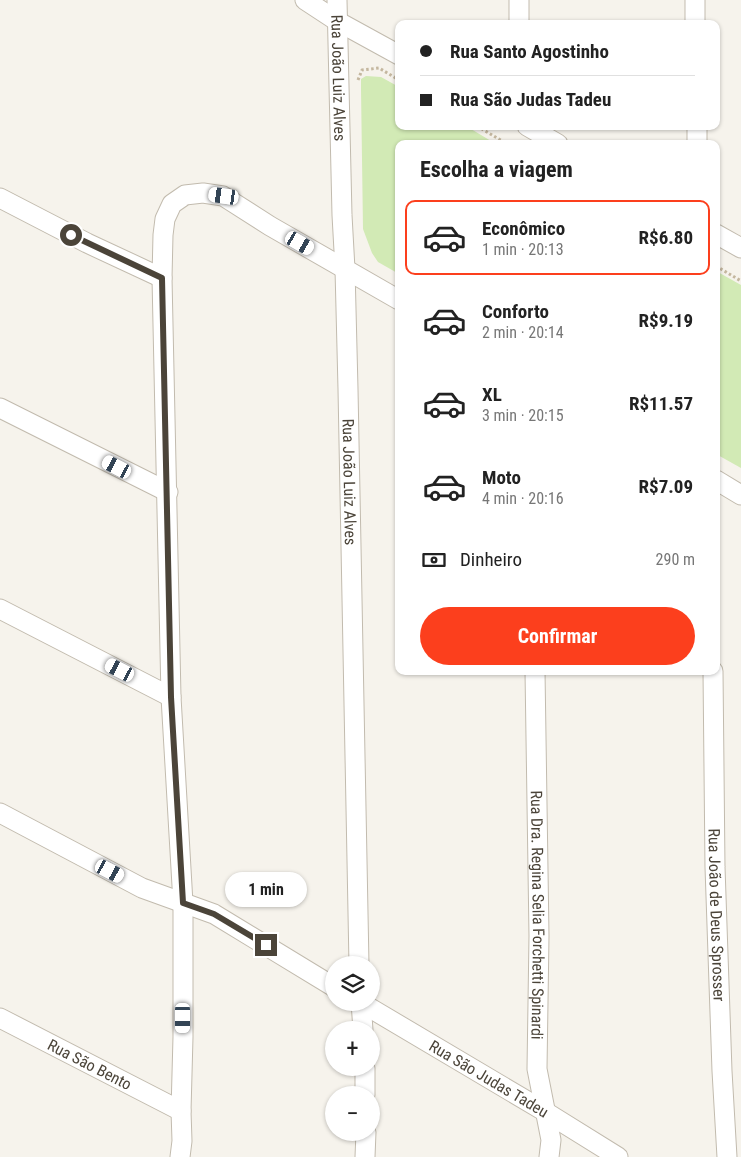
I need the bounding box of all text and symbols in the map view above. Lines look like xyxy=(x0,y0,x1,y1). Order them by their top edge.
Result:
street label: Rua João Luiz Alves xyxy=(327,15,349,141)
text: Rua Santo Agostinho xyxy=(450,40,609,63)
text: Rua São Judas Tadeu xyxy=(450,88,611,111)
text: Escolha a viagem xyxy=(420,157,573,182)
car xyxy=(208,186,239,206)
icon: car xyxy=(422,215,467,260)
text: Econômico xyxy=(482,217,565,240)
route start xyxy=(60,224,82,246)
text: R$6.80 xyxy=(639,226,693,249)
car xyxy=(283,229,316,257)
text: 1 min · 20:13 xyxy=(482,240,564,259)
icon: car xyxy=(422,298,467,343)
text: Conforto xyxy=(482,300,549,323)
text: R$9.19 xyxy=(639,309,693,332)
text: 2 min · 20:14 xyxy=(482,323,564,342)
icon: car xyxy=(422,381,467,426)
text: XL xyxy=(482,383,502,406)
text: R$11.57 xyxy=(629,392,693,415)
text: 3 min · 20:15 xyxy=(482,406,564,425)
street label: Rua João Luiz Alves xyxy=(339,418,360,545)
car xyxy=(100,454,133,480)
icon: car xyxy=(422,464,467,509)
text: Moto xyxy=(482,466,521,489)
text: R$7.09 xyxy=(639,475,693,498)
text: 4 min · 20:16 xyxy=(482,489,564,508)
icon: cash xyxy=(420,546,448,574)
text: Dinheiro xyxy=(460,548,522,571)
text: 290 m xyxy=(656,550,695,569)
button: Confirmar xyxy=(420,607,695,665)
car xyxy=(103,657,136,683)
street label: Rua Dra. Regina Selia Forchetti Spinardi xyxy=(527,790,548,1040)
street label: Rua João de Deus Sprosser xyxy=(705,828,729,1002)
car xyxy=(93,857,126,885)
callout: 1 min xyxy=(225,872,307,908)
text: 1 min xyxy=(248,880,284,899)
route end xyxy=(255,934,277,956)
map controls xyxy=(325,956,380,1141)
button: layers xyxy=(325,956,380,1011)
car xyxy=(175,1003,190,1033)
button: + xyxy=(325,1021,380,1076)
street label: Rua São Bento xyxy=(44,1035,135,1094)
street label: Rua São Judas Tadeu xyxy=(426,1036,552,1122)
button: − xyxy=(325,1086,380,1141)

